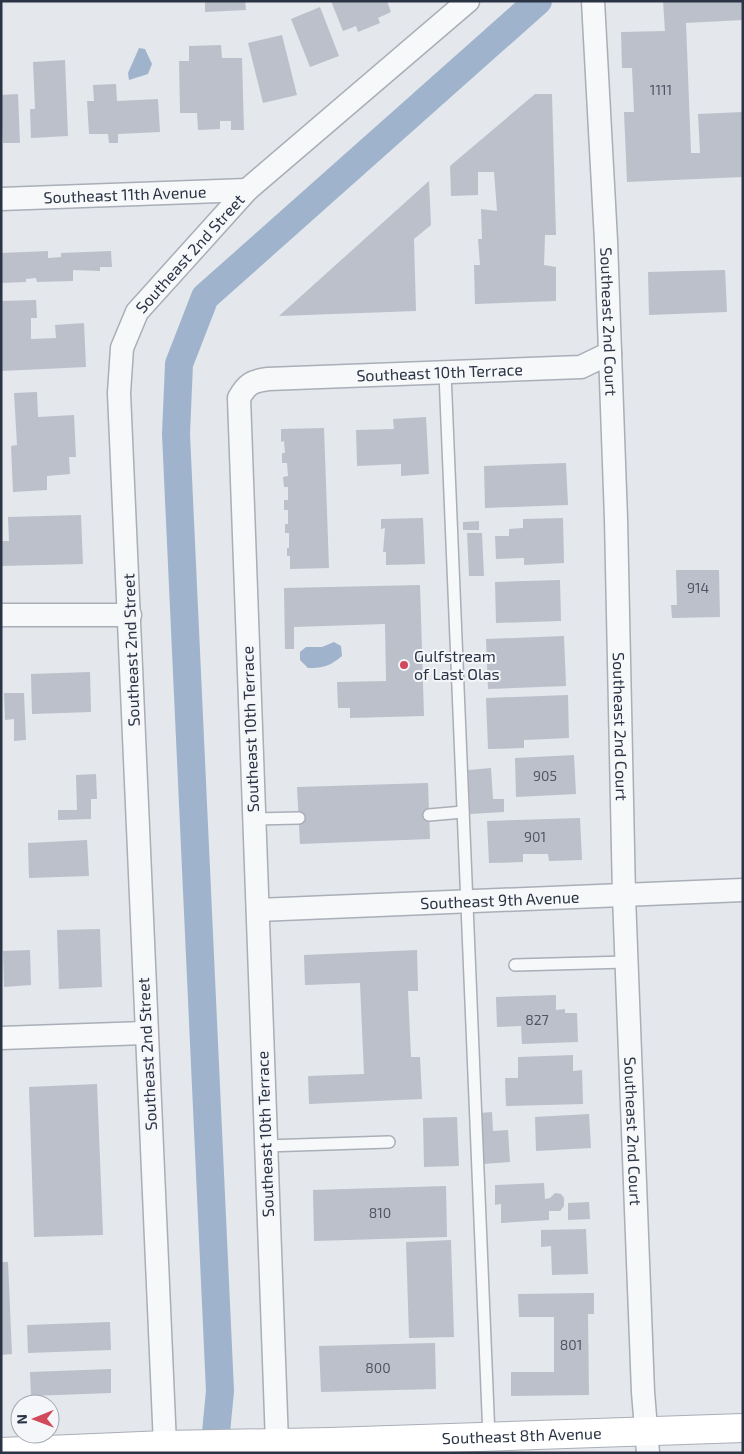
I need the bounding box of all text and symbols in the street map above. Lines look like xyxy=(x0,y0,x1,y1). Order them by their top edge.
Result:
house number: 1111 xyxy=(650,81,672,98)
street label: Southeast 11th Avenue xyxy=(43,181,207,206)
street label: Southeast 2nd Street xyxy=(131,190,248,316)
street label: Southeast 2nd Court xyxy=(597,247,622,396)
street label: Southeast 10th Terrace xyxy=(356,359,523,385)
street label: Southeast 2nd Street xyxy=(118,573,143,727)
house number: 914 xyxy=(687,579,709,596)
street label: Southeast 10th Terrace xyxy=(237,646,262,812)
place label: Gulfstream of Last Olas xyxy=(414,646,500,683)
street label: Southeast 2nd Court xyxy=(610,652,632,801)
marker: Gulfstream of Last Olas xyxy=(398,659,410,671)
house number: 905 xyxy=(533,767,557,784)
house number: 901 xyxy=(524,828,546,845)
street label: Southeast 9th Avenue xyxy=(420,887,580,912)
street label: Southeast 2nd Street xyxy=(133,977,160,1131)
house number: 827 xyxy=(525,1011,549,1028)
street label: Southeast 10th Terrace xyxy=(252,1051,277,1217)
street label: Southeast 2nd Court xyxy=(621,1057,646,1206)
house number: 810 xyxy=(369,1204,391,1221)
house number: 801 xyxy=(560,1336,582,1353)
house number: 800 xyxy=(365,1359,391,1376)
north arrow xyxy=(10,1394,60,1444)
text: N xyxy=(13,1414,30,1424)
street label: Southeast 8th Avenue xyxy=(442,1423,602,1447)

